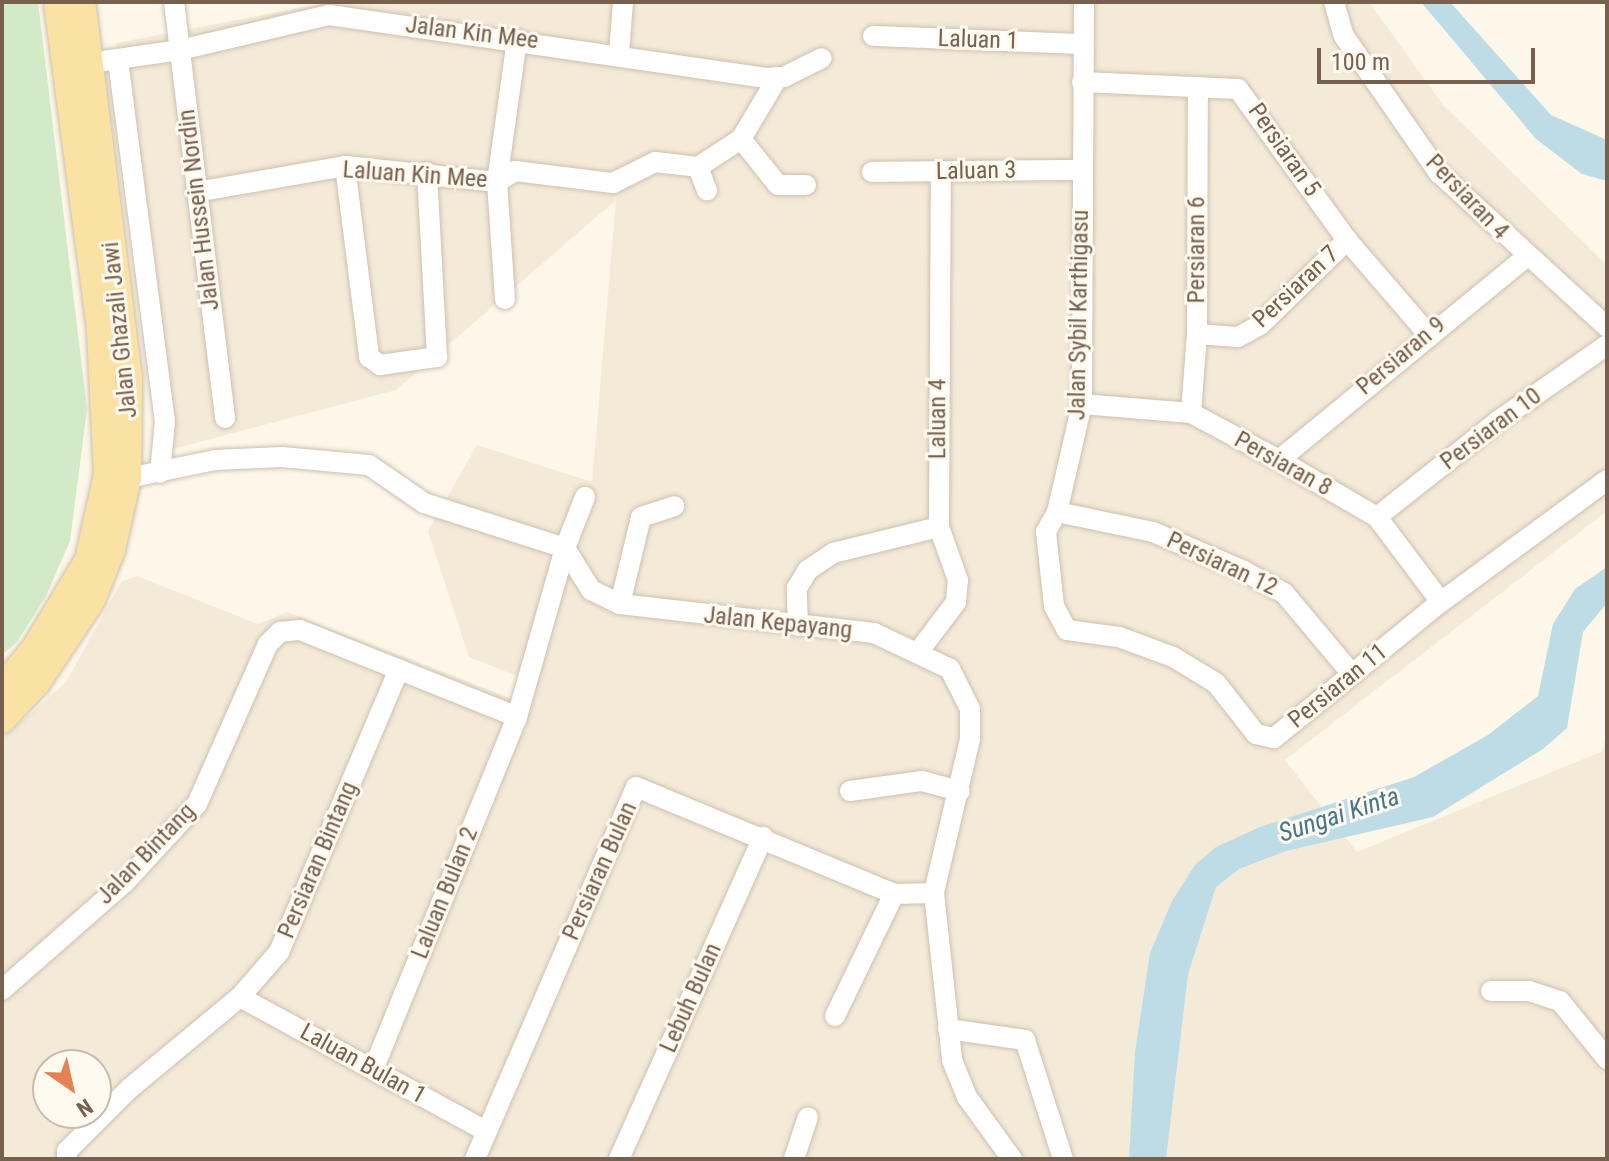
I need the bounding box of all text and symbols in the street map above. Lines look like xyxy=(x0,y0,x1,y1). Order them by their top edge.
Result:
street label: Jalan Kin Mee xyxy=(404,11,540,55)
street label: Laluan 1 xyxy=(937,24,1019,56)
scale bar xyxy=(1321,32,1539,82)
text: 100 m xyxy=(1331,48,1390,76)
street label: Persiaran 5 xyxy=(1242,98,1326,202)
street label: Jalan Hussein Nordin xyxy=(172,108,226,312)
street label: Persiaran 4 xyxy=(1419,149,1515,245)
street label: Laluan Kin Mee xyxy=(342,156,488,194)
street label: Laluan 3 xyxy=(936,156,1016,186)
street label: Persiaran 6 xyxy=(1183,197,1211,303)
street label: Jalan Sybil Karthigasu xyxy=(1063,209,1095,421)
street label: Jalan Ghazali Jawi xyxy=(96,240,144,420)
street label: Persiaran 7 xyxy=(1247,240,1345,334)
street label: Persiaran 9 xyxy=(1351,311,1451,401)
street label: Laluan 4 xyxy=(924,379,952,459)
street label: Persiaran 10 xyxy=(1435,382,1547,476)
street label: Persiaran 8 xyxy=(1229,425,1337,503)
street label: Persiaran 12 xyxy=(1162,526,1282,602)
street label: Jalan Kepayang xyxy=(702,601,854,645)
street label: Persiaran 11 xyxy=(1283,637,1393,735)
street label: Persiaran Bintang xyxy=(272,777,364,943)
water label: Sungai Kinta xyxy=(1275,781,1403,849)
street label: Jalan Bintang xyxy=(91,797,201,911)
street label: Persiaran Bulan xyxy=(557,797,643,945)
street label: Laluan Bulan 2 xyxy=(406,823,484,963)
street label: Lebuh Bulan xyxy=(654,939,728,1057)
street label: Laluan Bulan 1 xyxy=(295,1018,431,1110)
north arrow xyxy=(32,1049,112,1129)
text: N xyxy=(72,1094,97,1122)

